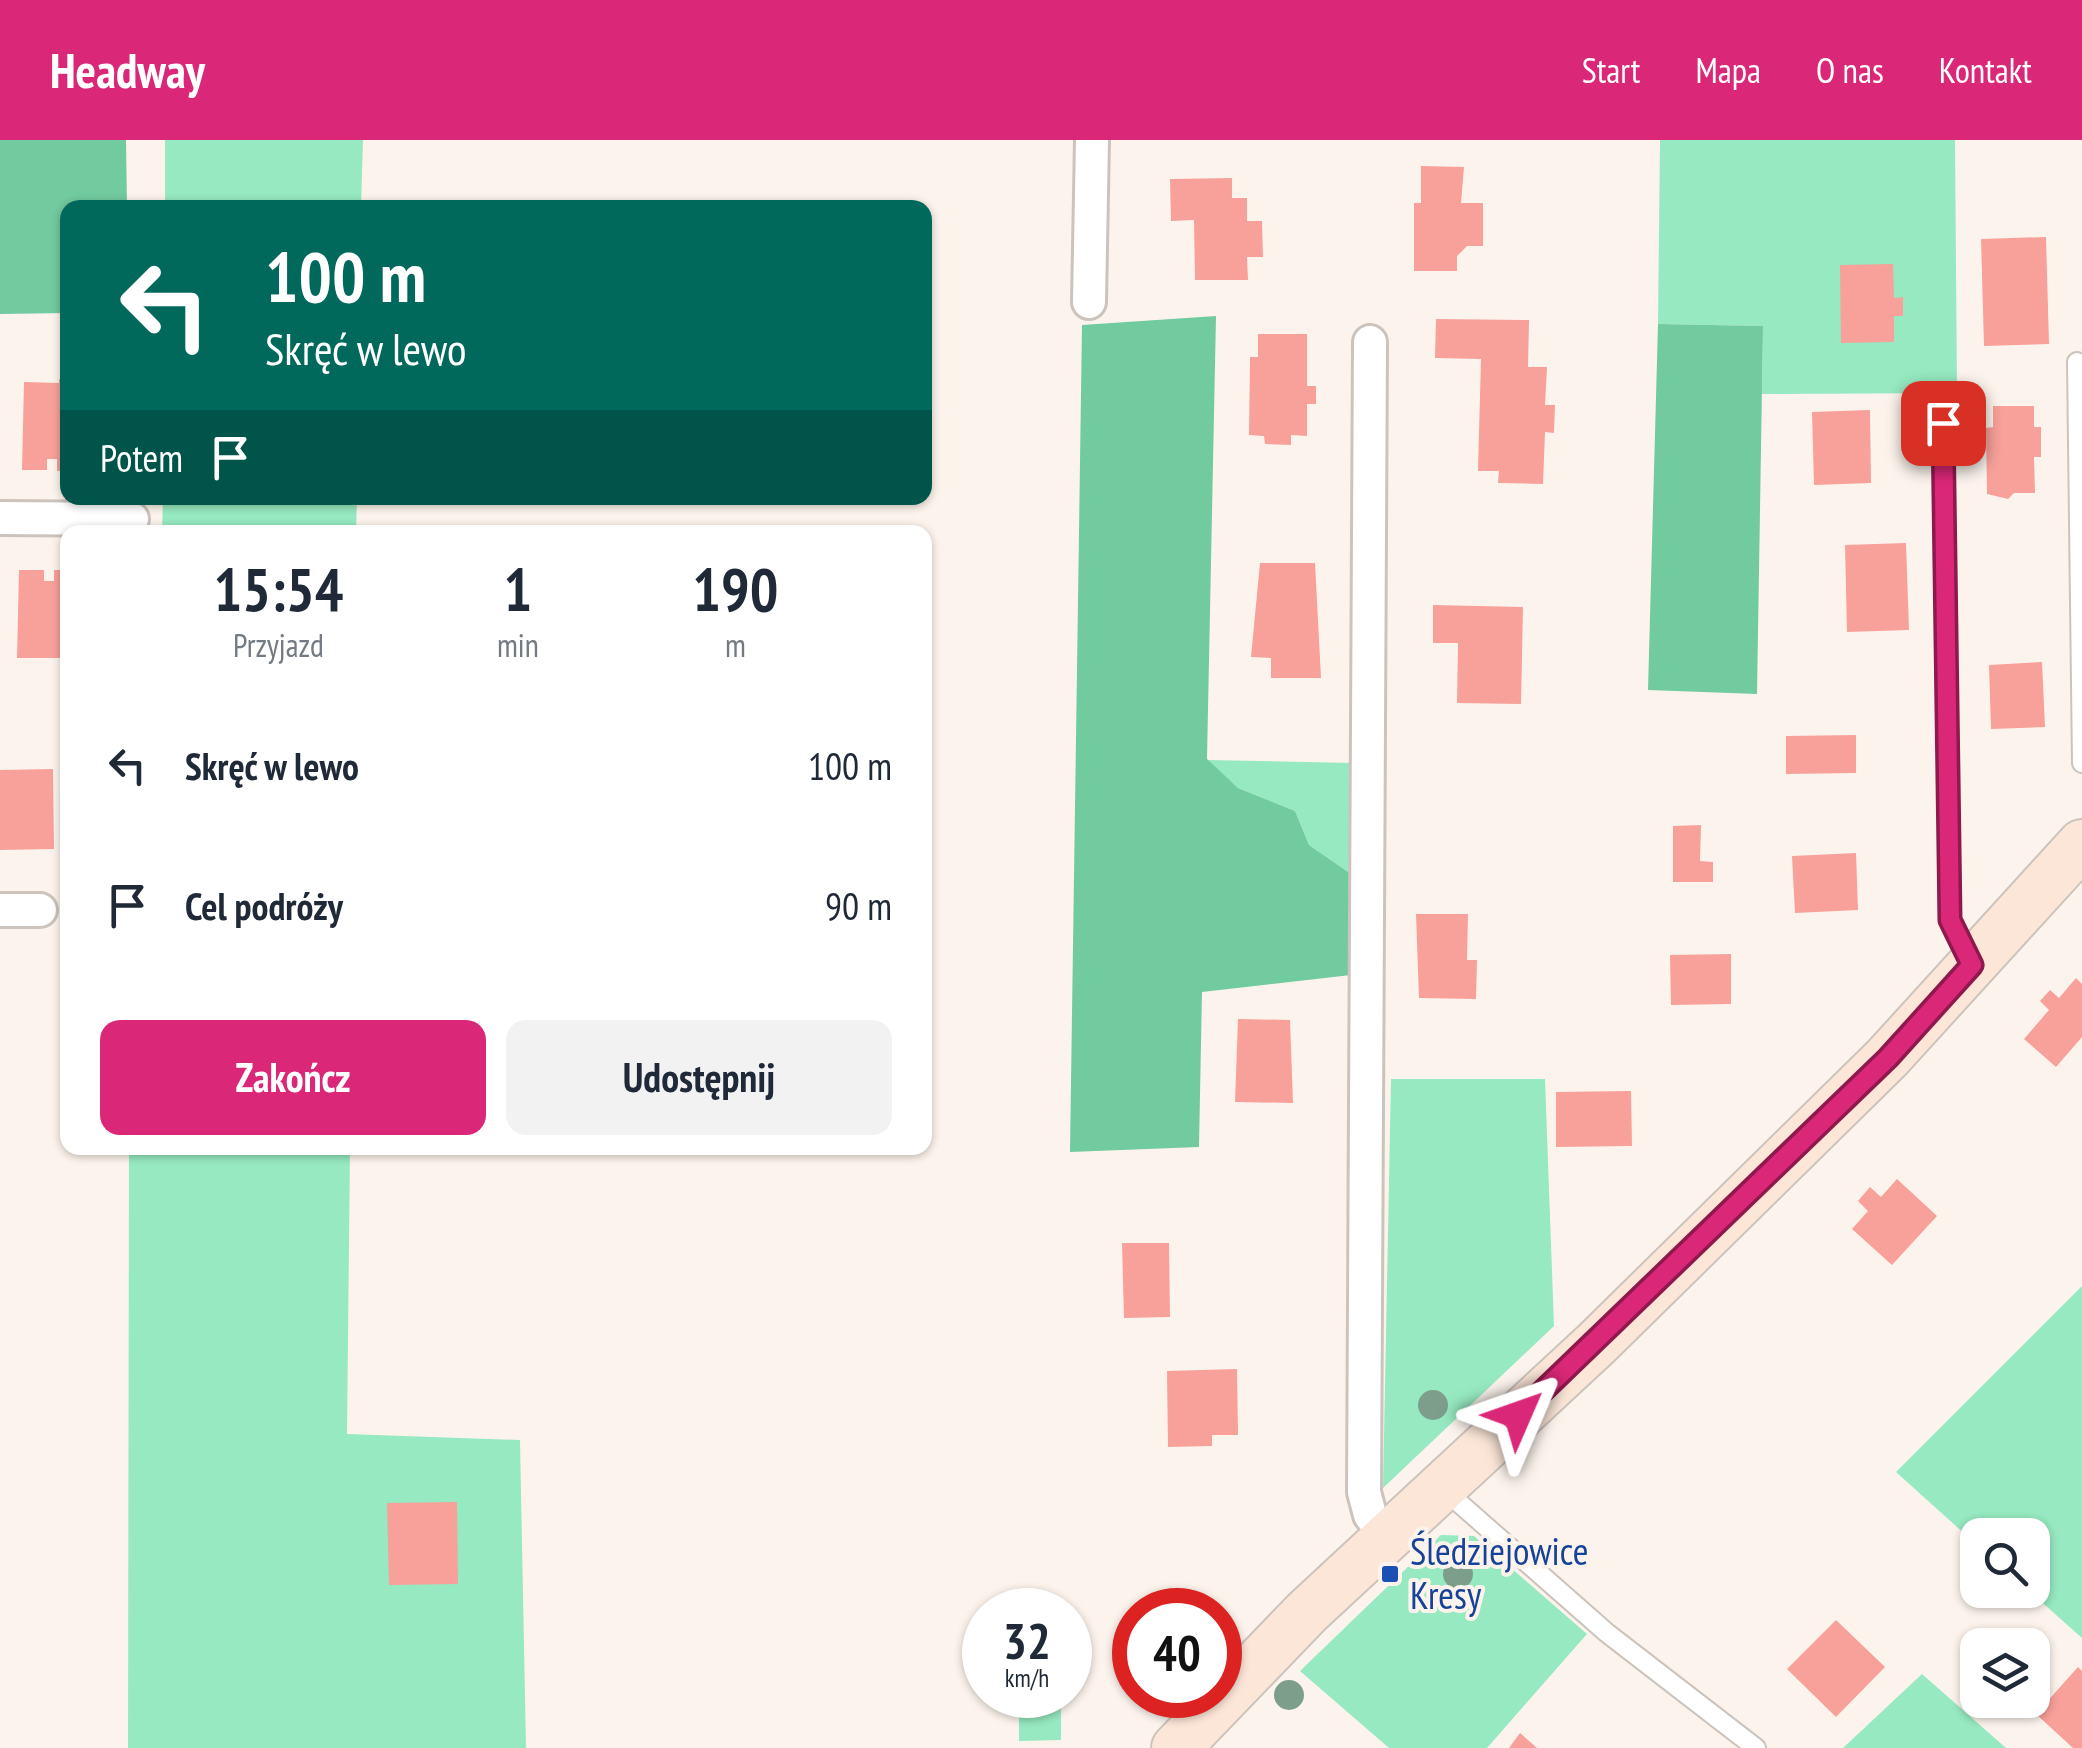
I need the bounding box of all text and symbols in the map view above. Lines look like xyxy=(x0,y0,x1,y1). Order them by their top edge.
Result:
text: Headway xyxy=(50,39,205,101)
text: Start xyxy=(1582,47,1640,93)
text: Mapa xyxy=(1695,47,1761,93)
text: O nas xyxy=(1816,47,1884,93)
text: Kontakt xyxy=(1939,47,2032,93)
text: 100 m xyxy=(265,231,426,321)
icon: left xyxy=(100,240,230,370)
text: Skręć w lewo xyxy=(265,319,466,377)
pin xyxy=(1901,381,1986,466)
icon: arrive xyxy=(1916,396,1971,451)
icon: arrive xyxy=(203,430,258,485)
text: Potem xyxy=(100,433,183,482)
text: 15:54 xyxy=(214,550,343,628)
text: 1 xyxy=(504,550,532,628)
text: 190 xyxy=(692,550,778,628)
text: Przyjazd xyxy=(233,624,324,666)
text: min xyxy=(497,624,539,666)
text: m xyxy=(725,624,746,666)
icon: left xyxy=(100,738,155,793)
text: Skręć w lewo xyxy=(185,741,359,790)
text: 100 m xyxy=(808,741,892,790)
icon: arrive xyxy=(100,878,155,933)
text: Cel podróży xyxy=(185,881,343,930)
text: 90 m xyxy=(825,881,892,930)
button: Zakończ xyxy=(100,1020,486,1135)
button: Udostępnij xyxy=(506,1020,892,1135)
position arrow xyxy=(1466,1363,1570,1467)
map controls xyxy=(1960,1518,2050,1718)
button: search xyxy=(1960,1518,2050,1608)
place label: Śledziejowice Kresy xyxy=(1410,1526,1588,1619)
marker: Śledziejowice Kresy xyxy=(1379,1563,1401,1585)
speed limit sign: 40 xyxy=(1112,1588,1242,1718)
text: 32 xyxy=(1003,1608,1051,1673)
button: layers xyxy=(1960,1628,2050,1718)
text: km/h xyxy=(1005,1662,1049,1694)

